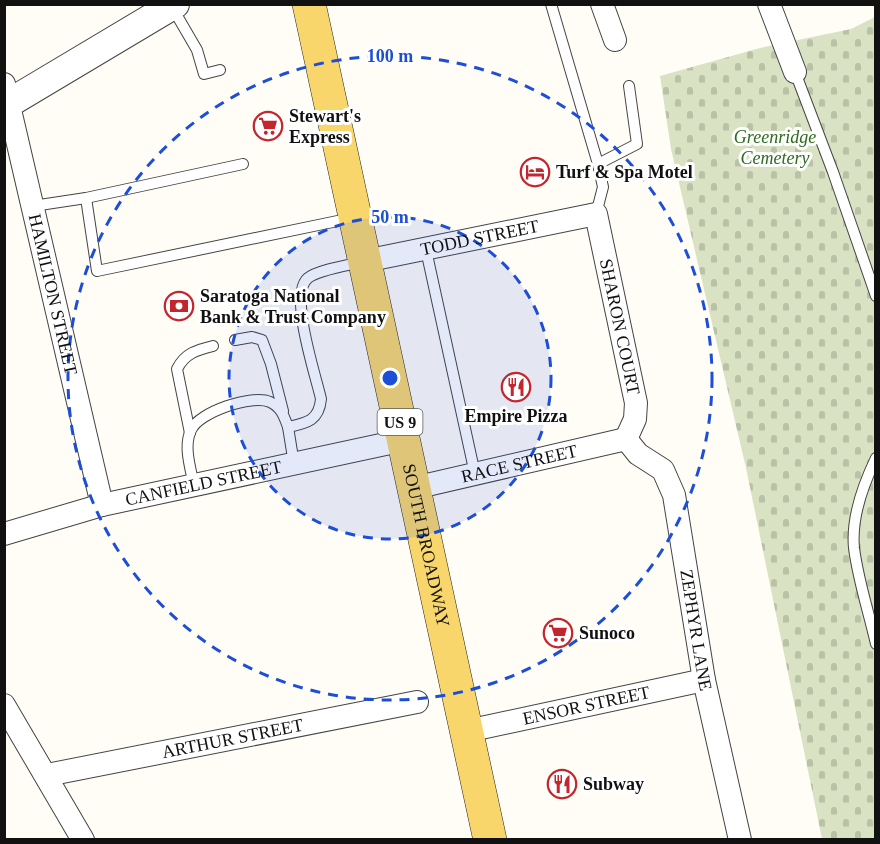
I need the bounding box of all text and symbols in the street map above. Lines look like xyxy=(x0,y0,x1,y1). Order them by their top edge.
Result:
text: 100 m xyxy=(367,46,413,66)
place label: Stewart's Express xyxy=(289,106,361,147)
supermarket icon: Stewart's Express xyxy=(252,110,284,142)
park label: Greenridge Cemetery xyxy=(734,127,816,168)
hotel icon: Turf & Spa Motel xyxy=(519,156,551,188)
place label: Turf & Spa Motel xyxy=(556,162,693,182)
text: 50 m xyxy=(371,207,409,227)
street label: HAMILTON STREET xyxy=(25,212,81,377)
street label: TODD STREET xyxy=(419,216,541,259)
street label: SHARON COURT xyxy=(596,257,644,397)
place label: Saratoga National Bank & Trust Company xyxy=(200,286,386,327)
bank icon: Saratoga National Bank & Trust Company xyxy=(163,290,195,322)
centre of rings xyxy=(380,368,400,388)
restaurant icon: Empire Pizza xyxy=(500,371,532,403)
place label: Empire Pizza xyxy=(464,406,568,426)
road number: US 9 xyxy=(378,409,422,435)
street label: RACE STREET xyxy=(459,441,579,487)
street label: CANFIELD STREET xyxy=(123,457,284,510)
street label: SOUTH BROADWAY xyxy=(399,462,454,629)
street label: ZEPHYR LANE xyxy=(676,568,716,693)
supermarket icon: Sunoco xyxy=(542,617,574,649)
place label: Sunoco xyxy=(579,623,635,643)
street label: ENSOR STREET xyxy=(521,682,652,729)
street label: ARTHUR STREET xyxy=(160,715,305,762)
restaurant icon: Subway xyxy=(546,768,578,800)
place label: Subway xyxy=(583,774,644,794)

